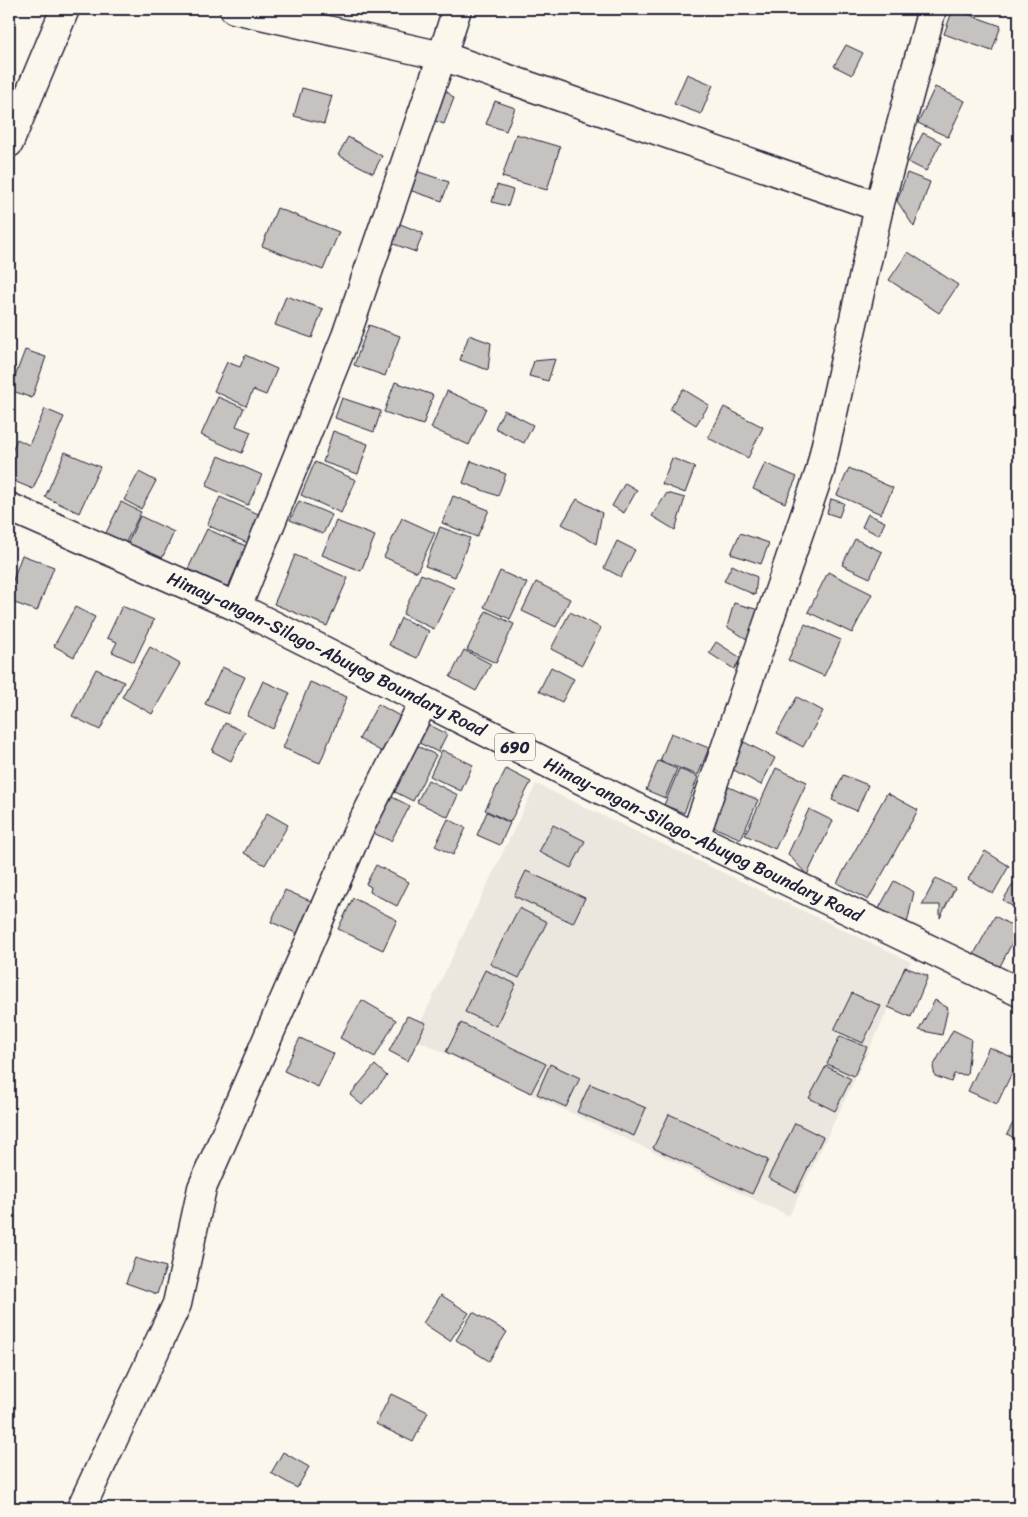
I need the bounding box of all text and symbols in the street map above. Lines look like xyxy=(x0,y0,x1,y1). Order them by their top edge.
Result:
street label: Himay-angan-Silago-Abuyog Boundary Road xyxy=(162,562,493,746)
road number: 690 xyxy=(495,734,535,760)
street label: Himay-angan-Silago-Abuyog Boundary Road xyxy=(538,748,870,932)

